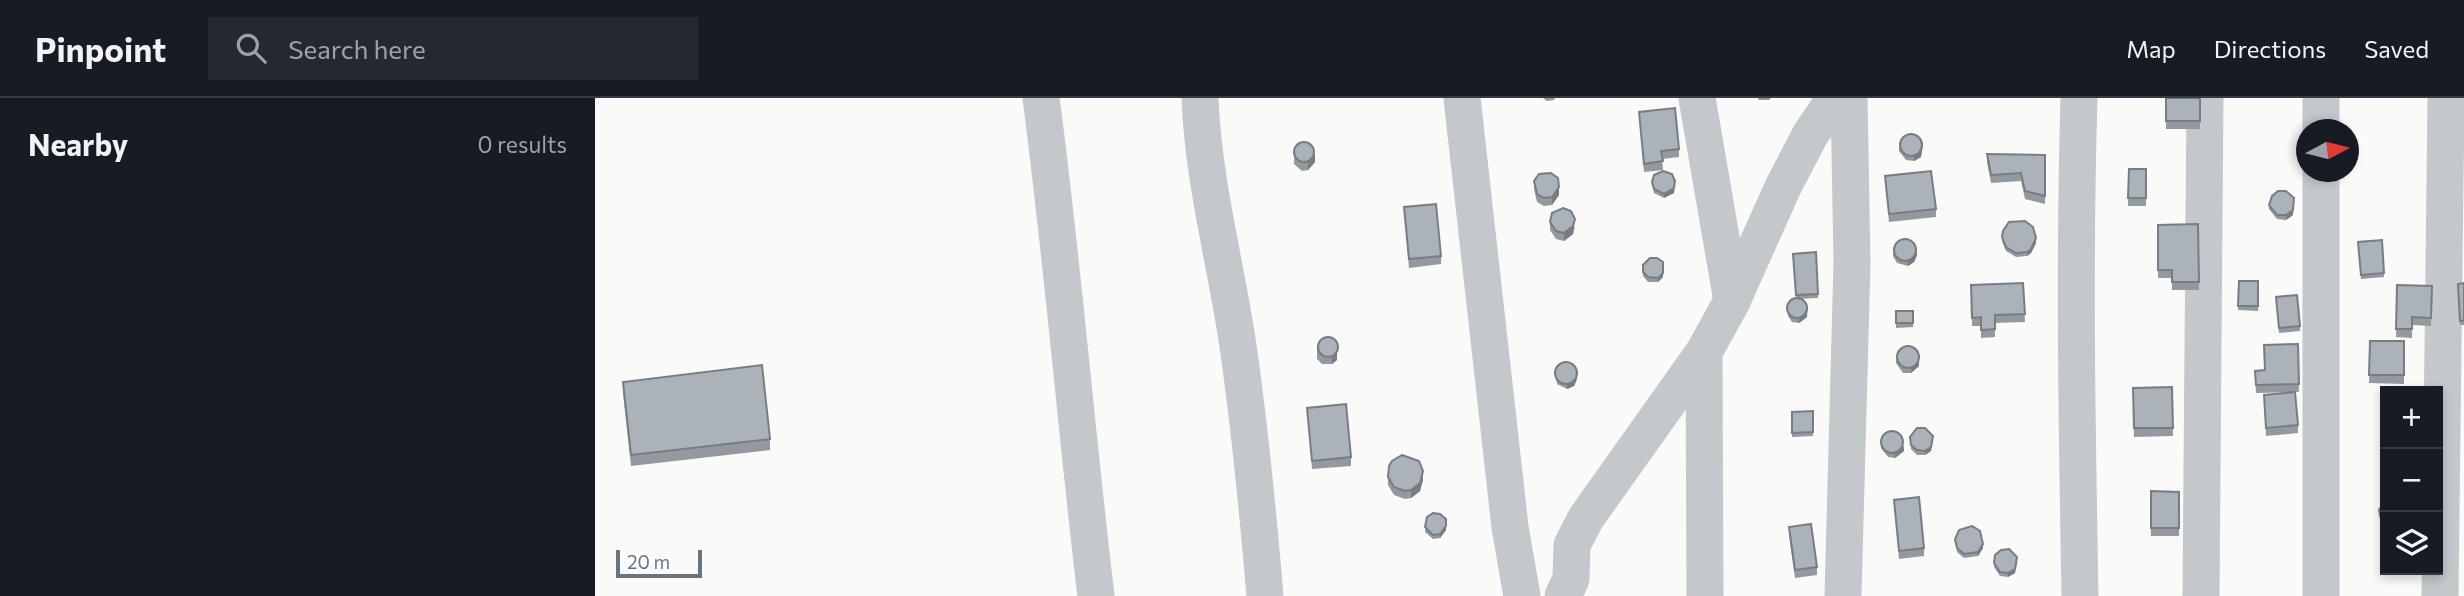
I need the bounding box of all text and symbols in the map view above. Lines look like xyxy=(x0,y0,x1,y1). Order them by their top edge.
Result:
search box xyxy=(208,17,698,80)
text: Pinpoint xyxy=(35,28,166,69)
icon: search xyxy=(232,29,270,67)
text: Search here xyxy=(288,33,426,64)
text: Map xyxy=(2126,34,2176,63)
text: Directions xyxy=(2214,34,2326,63)
text: Saved xyxy=(2364,34,2429,63)
north arrow xyxy=(2296,119,2359,182)
text: Nearby xyxy=(28,125,128,162)
text: 0 results xyxy=(478,130,567,158)
map controls xyxy=(2380,386,2443,575)
button: + xyxy=(2380,386,2443,449)
button: − xyxy=(2380,449,2443,512)
button: layers xyxy=(2380,512,2443,575)
scale bar xyxy=(616,547,702,579)
text: 20 m xyxy=(627,550,670,573)

